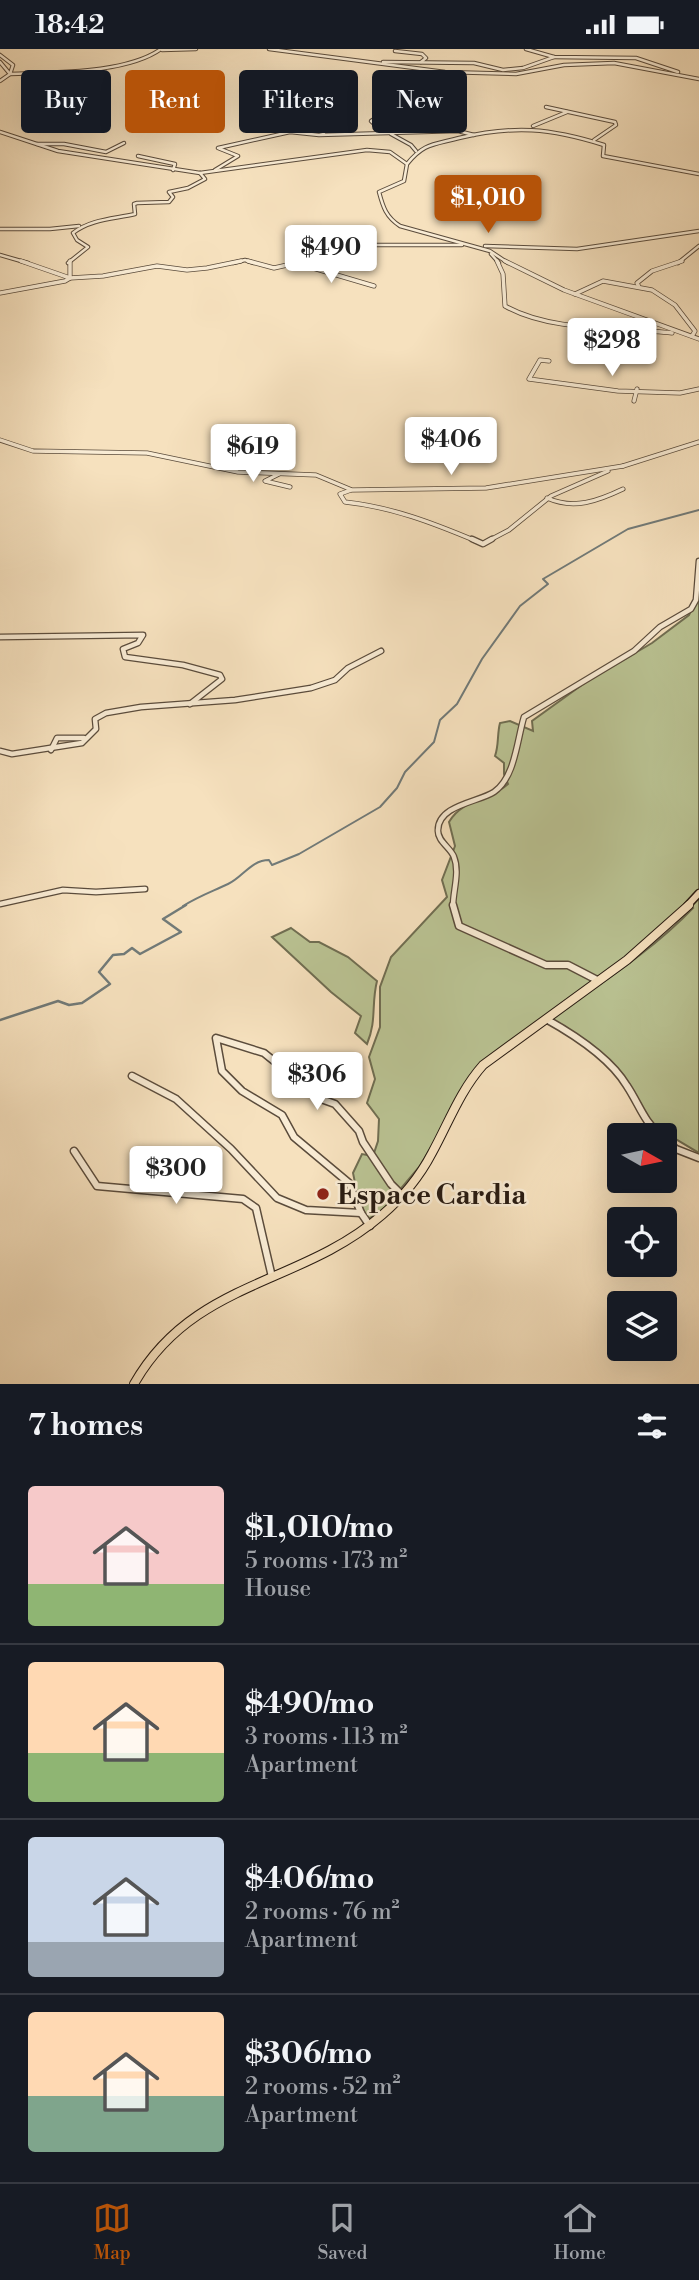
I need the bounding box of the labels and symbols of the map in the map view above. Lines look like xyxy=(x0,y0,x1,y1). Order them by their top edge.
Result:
pin: $1,010 xyxy=(431,176,545,235)
pin: $490 xyxy=(290,225,372,285)
pin: $298 xyxy=(571,319,653,378)
pin: $406 xyxy=(410,417,492,477)
pin: $619 xyxy=(212,425,294,484)
pin: $306 xyxy=(276,1053,358,1112)
north arrow xyxy=(607,1123,677,1193)
pin: $300 xyxy=(135,1147,217,1206)
place label: Espace Cardia xyxy=(337,1178,527,1213)
marker: Espace Cardia xyxy=(315,1186,331,1202)

